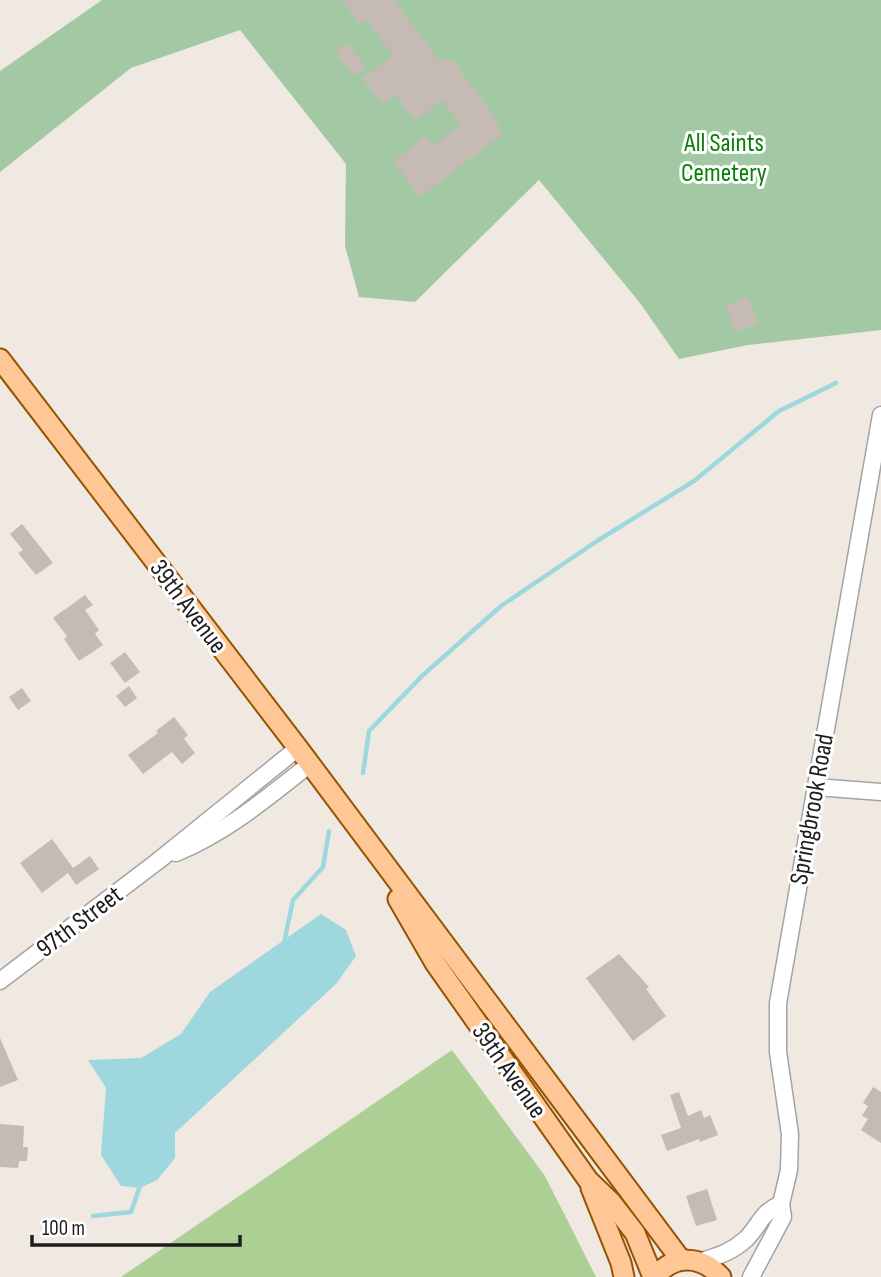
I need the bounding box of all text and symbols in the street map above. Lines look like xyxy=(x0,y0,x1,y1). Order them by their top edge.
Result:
park label: All Saints Cemetery xyxy=(681,128,767,189)
street label: 39th Avenue xyxy=(143,554,233,660)
street label: Springbrook Road xyxy=(784,731,841,887)
street label: 97th Street xyxy=(31,880,129,965)
street label: 39th Avenue xyxy=(465,1017,553,1125)
scale bar xyxy=(32,1204,240,1248)
text: 100 m xyxy=(42,1216,85,1241)

